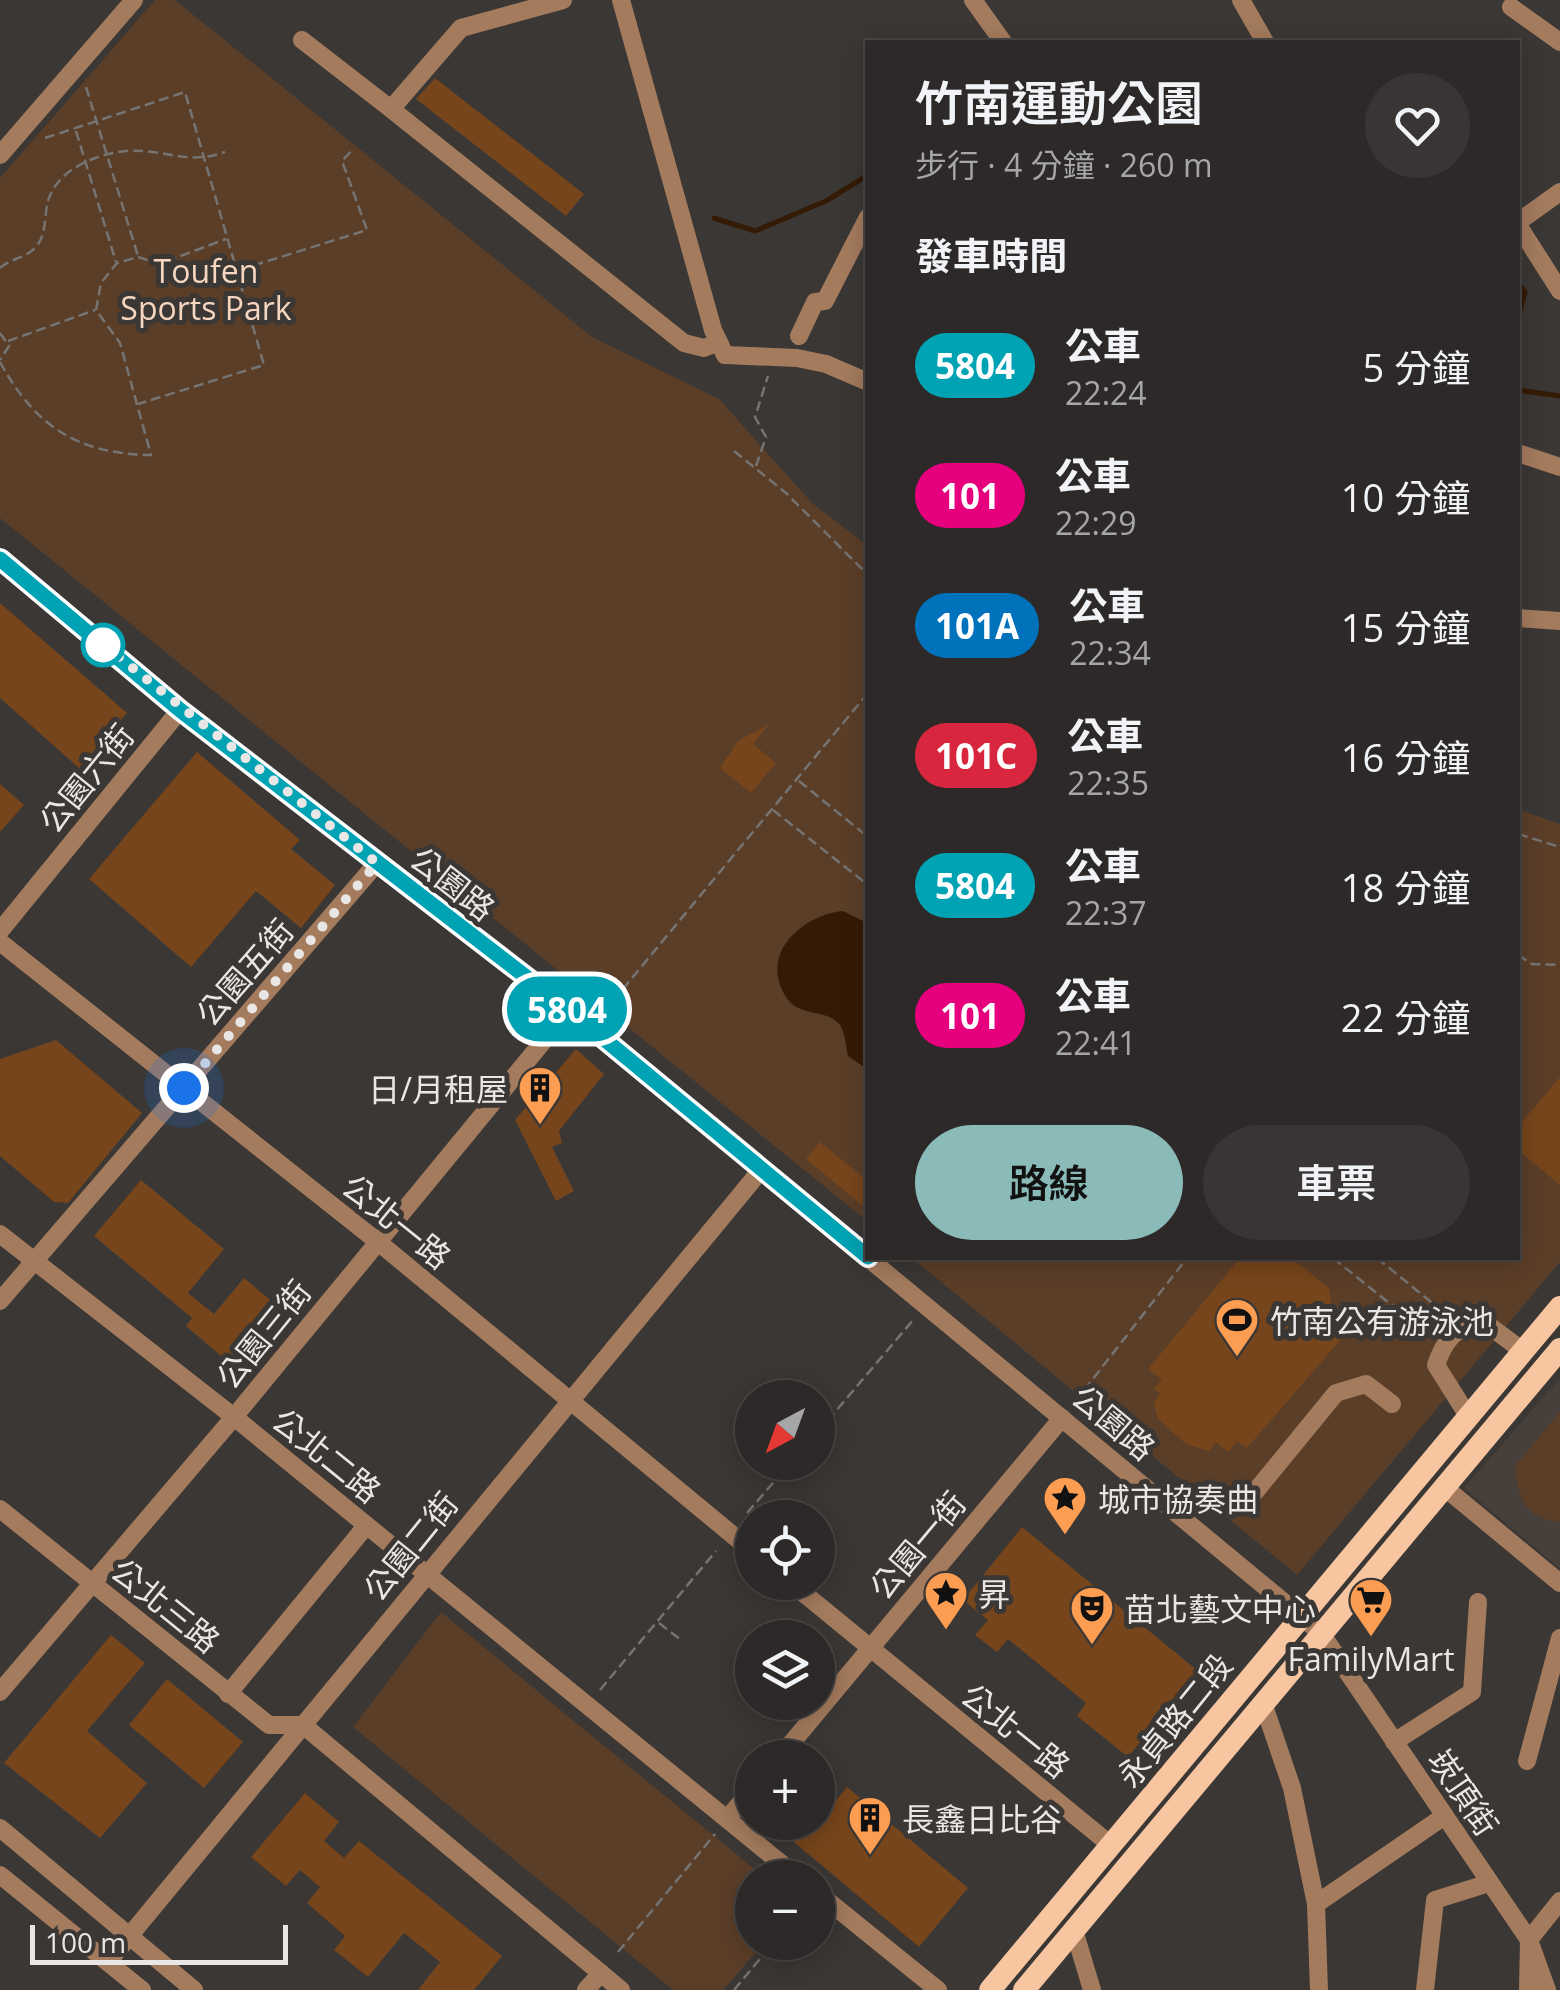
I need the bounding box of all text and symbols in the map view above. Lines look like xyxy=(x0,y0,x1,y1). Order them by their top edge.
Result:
text: 竹南運動公園 xyxy=(915,70,1203,135)
button: heart xyxy=(1365,73,1470,178)
text: 步行 · 4 分鐘 · 260 m xyxy=(915,143,1213,186)
text: 發車時間 xyxy=(915,229,1067,281)
park label: Toufen Sports Park xyxy=(120,249,292,329)
text: 公車 xyxy=(1065,319,1141,371)
text: 5 分鐘 xyxy=(1362,341,1470,393)
text: 5804 xyxy=(935,342,1015,389)
text: 22:24 xyxy=(1065,371,1147,414)
text: 公車 xyxy=(1055,449,1131,501)
text: 10 分鐘 xyxy=(1341,471,1470,523)
text: 101 xyxy=(940,472,1000,519)
text: 22:29 xyxy=(1055,501,1137,544)
text: 公車 xyxy=(1069,579,1145,631)
text: 15 分鐘 xyxy=(1341,601,1470,653)
text: 101A xyxy=(935,602,1019,649)
unlabelled marker xyxy=(82,624,124,666)
text: 22:34 xyxy=(1069,631,1151,674)
text: 公車 xyxy=(1067,709,1143,761)
street label: 公園六街 xyxy=(29,715,143,841)
text: 16 分鐘 xyxy=(1341,731,1470,783)
text: 101C xyxy=(935,732,1017,779)
text: 22:35 xyxy=(1067,761,1149,804)
street label: 公園路 xyxy=(402,837,504,929)
text: 公車 xyxy=(1065,839,1141,891)
text: 18 分鐘 xyxy=(1341,861,1470,913)
text: 5804 xyxy=(935,862,1015,909)
text: 22:37 xyxy=(1065,891,1147,934)
street label: 公園五街 xyxy=(186,910,302,1034)
text: 公車 xyxy=(1055,969,1131,1021)
line badge: 5804 xyxy=(497,976,637,1042)
text: 5804 xyxy=(527,986,607,1033)
text: 22 分鐘 xyxy=(1341,991,1470,1043)
text: 101 xyxy=(940,992,1000,1039)
text: 22:41 xyxy=(1055,1021,1137,1064)
your location xyxy=(159,1063,209,1113)
building icon: 日/月租屋 xyxy=(517,1065,563,1126)
place label: 日/月租屋 xyxy=(368,1067,508,1110)
button: 路線 xyxy=(915,1125,1183,1240)
button: 車票 xyxy=(1203,1125,1470,1240)
street label: 公北一路 xyxy=(334,1164,460,1278)
street label: 公園三街 xyxy=(206,1271,320,1397)
sports icon: 竹南公有游泳池 xyxy=(1214,1297,1260,1358)
place label: 竹南公有游泳池 xyxy=(1270,1299,1494,1342)
street label: 公園路 xyxy=(1063,1375,1165,1469)
north arrow xyxy=(735,1380,835,1480)
map controls xyxy=(735,1380,835,1960)
street label: 公北二路 xyxy=(264,1398,390,1512)
place icon: 城市協奏曲 xyxy=(1042,1475,1088,1536)
place label: 城市協奏曲 xyxy=(1098,1477,1258,1520)
street label: 公園一街 xyxy=(859,1482,975,1608)
street label: 公園二街 xyxy=(353,1483,467,1609)
button: locate xyxy=(735,1500,835,1600)
street label: 公北三路 xyxy=(103,1548,229,1662)
place icon: 昇 xyxy=(923,1570,969,1631)
place label: 昇 xyxy=(978,1572,1010,1615)
supermarket icon: FamilyMart xyxy=(1348,1577,1394,1638)
theatre icon: 苗北藝文中心 xyxy=(1069,1585,1115,1646)
place label: 苗北藝文中心 xyxy=(1124,1587,1316,1630)
button: layers xyxy=(735,1620,835,1720)
place label: FamilyMart xyxy=(1287,1637,1455,1680)
street label: 永貞路二段 xyxy=(1107,1644,1241,1796)
street label: 公北一路 xyxy=(953,1673,1079,1787)
button: + xyxy=(735,1740,835,1840)
street label: 崁頂街 xyxy=(1419,1740,1509,1844)
building icon: 長鑫日比谷 xyxy=(847,1795,893,1856)
place label: 長鑫日比谷 xyxy=(902,1797,1062,1840)
button: − xyxy=(735,1860,835,1960)
scale bar xyxy=(30,1920,288,1964)
text: 100 m xyxy=(45,1923,126,1961)

